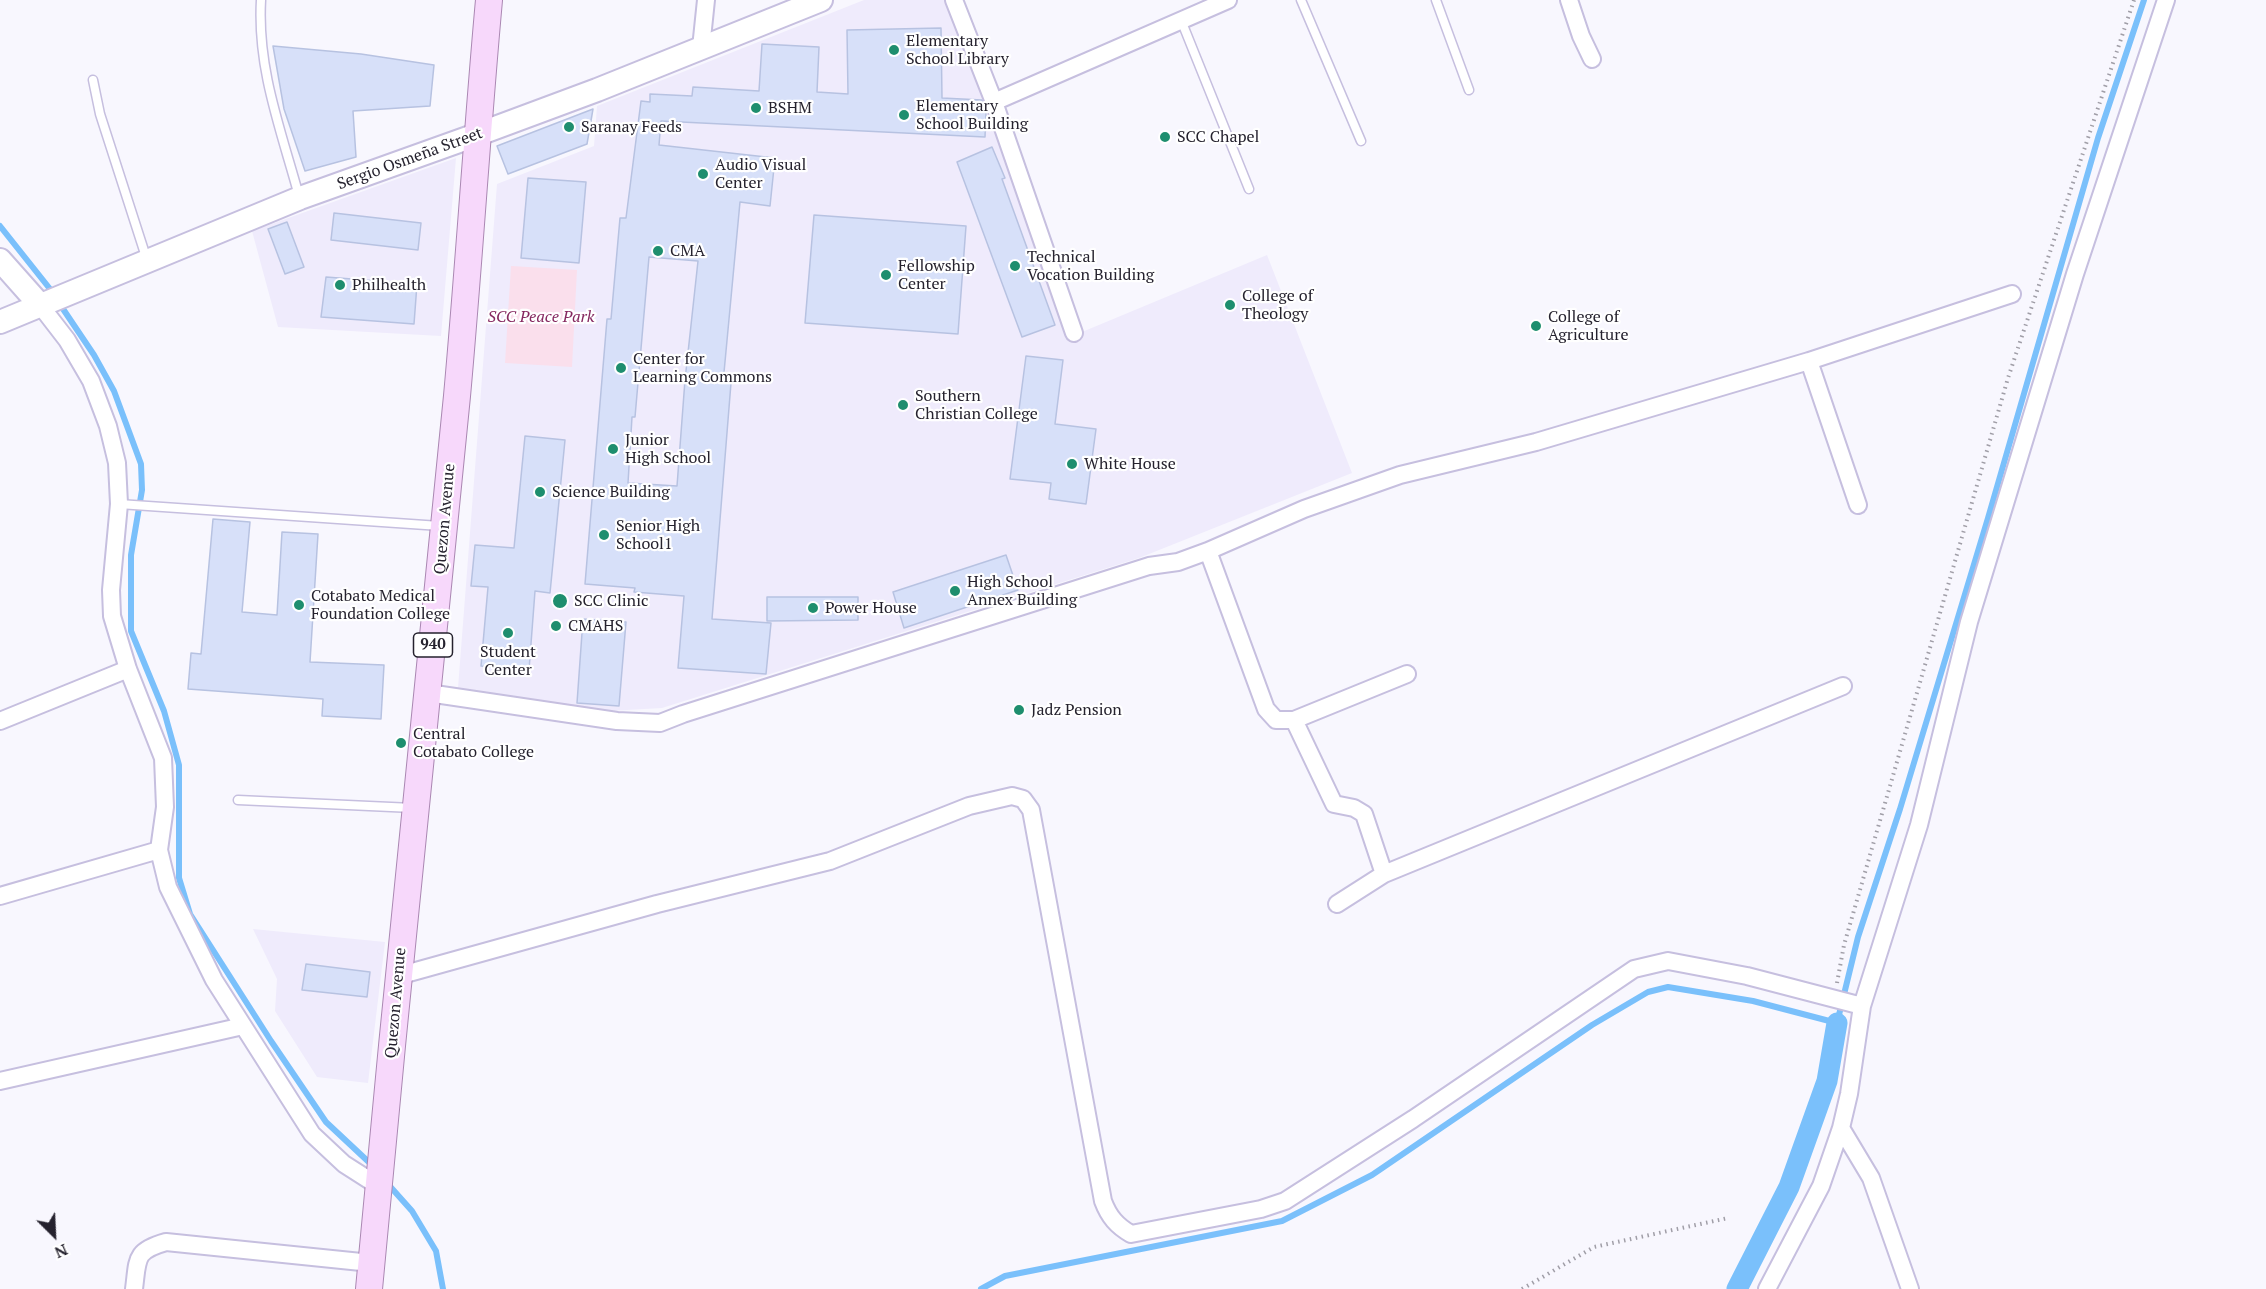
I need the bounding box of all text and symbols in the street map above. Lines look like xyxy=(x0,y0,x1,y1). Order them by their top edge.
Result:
place label: Elementary School Library xyxy=(906,31,1009,69)
marker: Elementary School Library xyxy=(887,43,901,57)
place label: Elementary School Building xyxy=(916,96,1028,134)
place label: BSHM xyxy=(768,98,812,118)
marker: BSHM xyxy=(749,101,763,115)
marker: Elementary School Building xyxy=(897,108,911,122)
place label: Saranay Feeds xyxy=(581,117,682,137)
marker: Saranay Feeds xyxy=(562,120,576,134)
street label: Sergio Osmeña Street xyxy=(335,124,485,194)
place label: SCC Chapel xyxy=(1177,127,1259,147)
marker: SCC Chapel xyxy=(1158,130,1172,144)
place label: Audio Visual Center xyxy=(715,155,806,193)
marker: Audio Visual Center xyxy=(696,167,710,181)
place label: CMA xyxy=(670,241,705,261)
marker: CMA xyxy=(651,244,665,258)
place label: Technical Vocation Building xyxy=(1027,247,1154,285)
place label: Fellowship Center xyxy=(898,256,975,294)
marker: Technical Vocation Building xyxy=(1008,259,1022,273)
marker: Fellowship Center xyxy=(879,268,893,282)
place label: Philhealth xyxy=(352,275,426,295)
marker: Philhealth xyxy=(333,278,347,292)
place label: College of Theology xyxy=(1242,286,1313,324)
marker: College of Theology xyxy=(1223,298,1237,312)
park label: SCC Peace Park xyxy=(488,307,594,327)
place label: College of Agriculture xyxy=(1548,307,1628,345)
marker: College of Agriculture xyxy=(1529,319,1543,333)
place label: Center for Learning Commons xyxy=(633,349,772,387)
marker: Center for Learning Commons xyxy=(614,361,628,375)
place label: Southern Christian College xyxy=(915,386,1038,424)
marker: Southern Christian College xyxy=(896,398,910,412)
place label: Junior High School xyxy=(625,430,711,468)
marker: Junior High School xyxy=(606,442,620,456)
place label: White House xyxy=(1084,454,1176,474)
marker: White House xyxy=(1065,457,1079,471)
street label: Quezon Avenue xyxy=(431,463,459,575)
place label: Science Building xyxy=(552,482,670,502)
marker: Science Building xyxy=(533,485,547,499)
place label: Senior High School1 xyxy=(616,516,700,554)
marker: Senior High School1 xyxy=(597,528,611,542)
place label: High School Annex Building xyxy=(967,572,1077,610)
marker: High School Annex Building xyxy=(948,584,962,598)
place label: Cotabato Medical Foundation College xyxy=(311,586,450,624)
place label: SCC Clinic xyxy=(574,591,648,611)
marker: SCC Clinic xyxy=(551,592,569,610)
marker: Cotabato Medical Foundation College xyxy=(292,598,306,612)
place label: Power House xyxy=(825,598,917,618)
marker: Power House xyxy=(806,601,820,615)
place label: CMAHS xyxy=(568,616,623,636)
marker: CMAHS xyxy=(549,619,563,633)
marker: Student Center xyxy=(501,626,515,640)
road number: 940 xyxy=(414,633,452,657)
place label: Student Center xyxy=(480,642,536,680)
place label: Jadz Pension xyxy=(1031,700,1122,720)
marker: Jadz Pension xyxy=(1012,703,1026,717)
place label: Central Cotabato College xyxy=(413,724,534,762)
marker: Central Cotabato College xyxy=(394,736,408,750)
street label: Quezon Avenue xyxy=(382,947,410,1059)
north arrow xyxy=(24,1205,84,1265)
text: N xyxy=(51,1239,71,1264)

